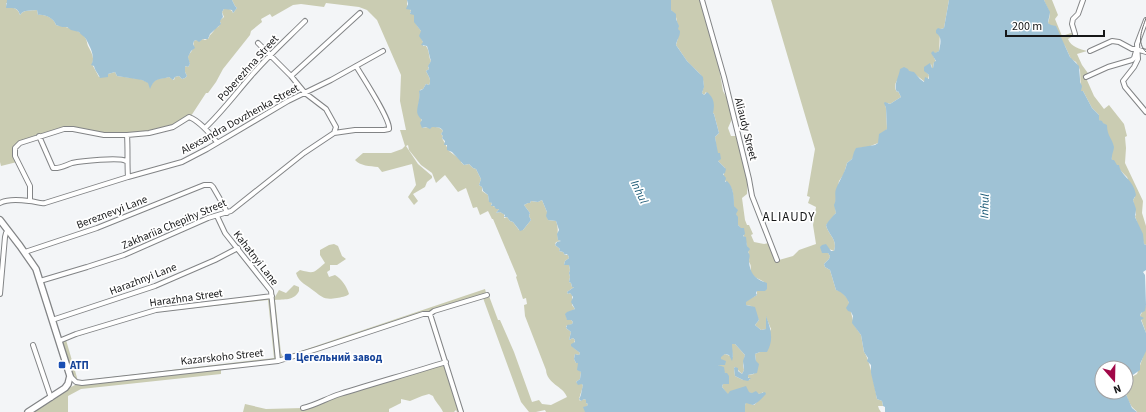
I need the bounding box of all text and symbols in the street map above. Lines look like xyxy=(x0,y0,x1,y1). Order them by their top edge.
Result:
scale bar xyxy=(1006,12,1104,38)
text: 200 m xyxy=(1012,18,1042,35)
street label: Poberezhna Street xyxy=(214,31,282,104)
street label: Alexsandra Dovzhenka Street xyxy=(178,80,302,158)
street label: Aliaudy Street xyxy=(731,96,761,162)
water label: Inhul xyxy=(626,177,652,207)
street label: Bereznevyi Lane xyxy=(74,191,150,232)
water label: Inhul xyxy=(976,193,994,219)
street label: Zakhariia Chepihy Street xyxy=(119,195,229,253)
district label: ALIAUDY xyxy=(763,208,815,226)
street label: Kahatnyi Lane xyxy=(230,228,282,289)
street label: Harazhnyi Lane xyxy=(107,259,179,299)
street label: Harazhna Street xyxy=(148,285,224,311)
street label: Kazarskoho Street xyxy=(180,345,264,369)
place label: Цегельний завод xyxy=(296,350,383,365)
marker: Цегельний завод xyxy=(283,352,293,362)
place label: АТП xyxy=(69,358,89,373)
marker: АТП xyxy=(57,360,67,370)
north arrow xyxy=(1094,360,1134,400)
text: N xyxy=(1111,381,1123,397)

